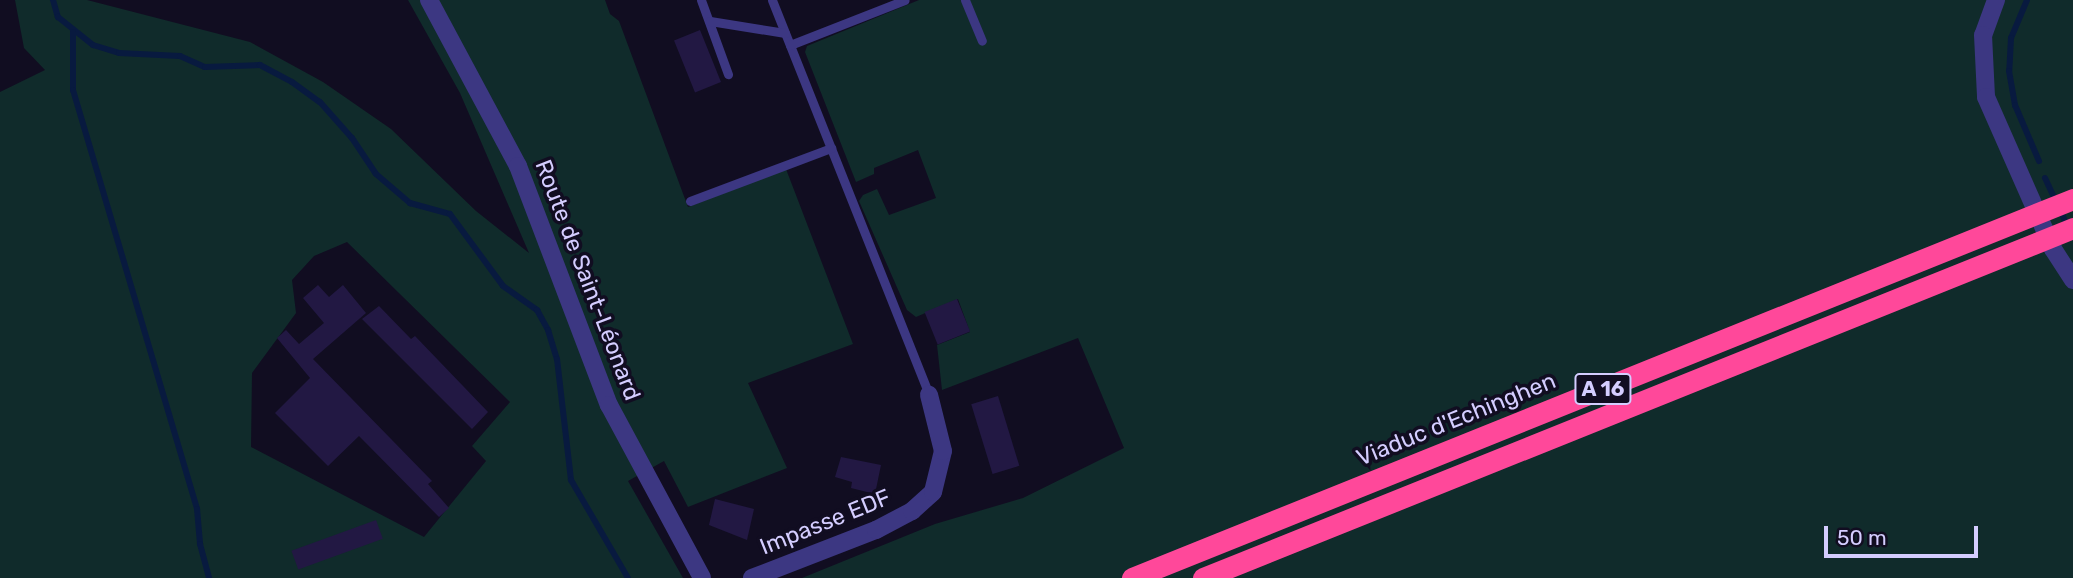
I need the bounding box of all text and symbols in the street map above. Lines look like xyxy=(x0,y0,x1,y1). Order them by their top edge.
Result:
street label: Route de Saint-Léonard xyxy=(529,156,647,404)
street label: Viaduc d'Echinghen xyxy=(1352,366,1560,472)
road number: A 16 xyxy=(1573,372,1633,406)
street label: Impasse EDF xyxy=(756,483,894,561)
scale bar xyxy=(1828,512,1982,556)
text: 50 m xyxy=(1837,525,1887,550)

